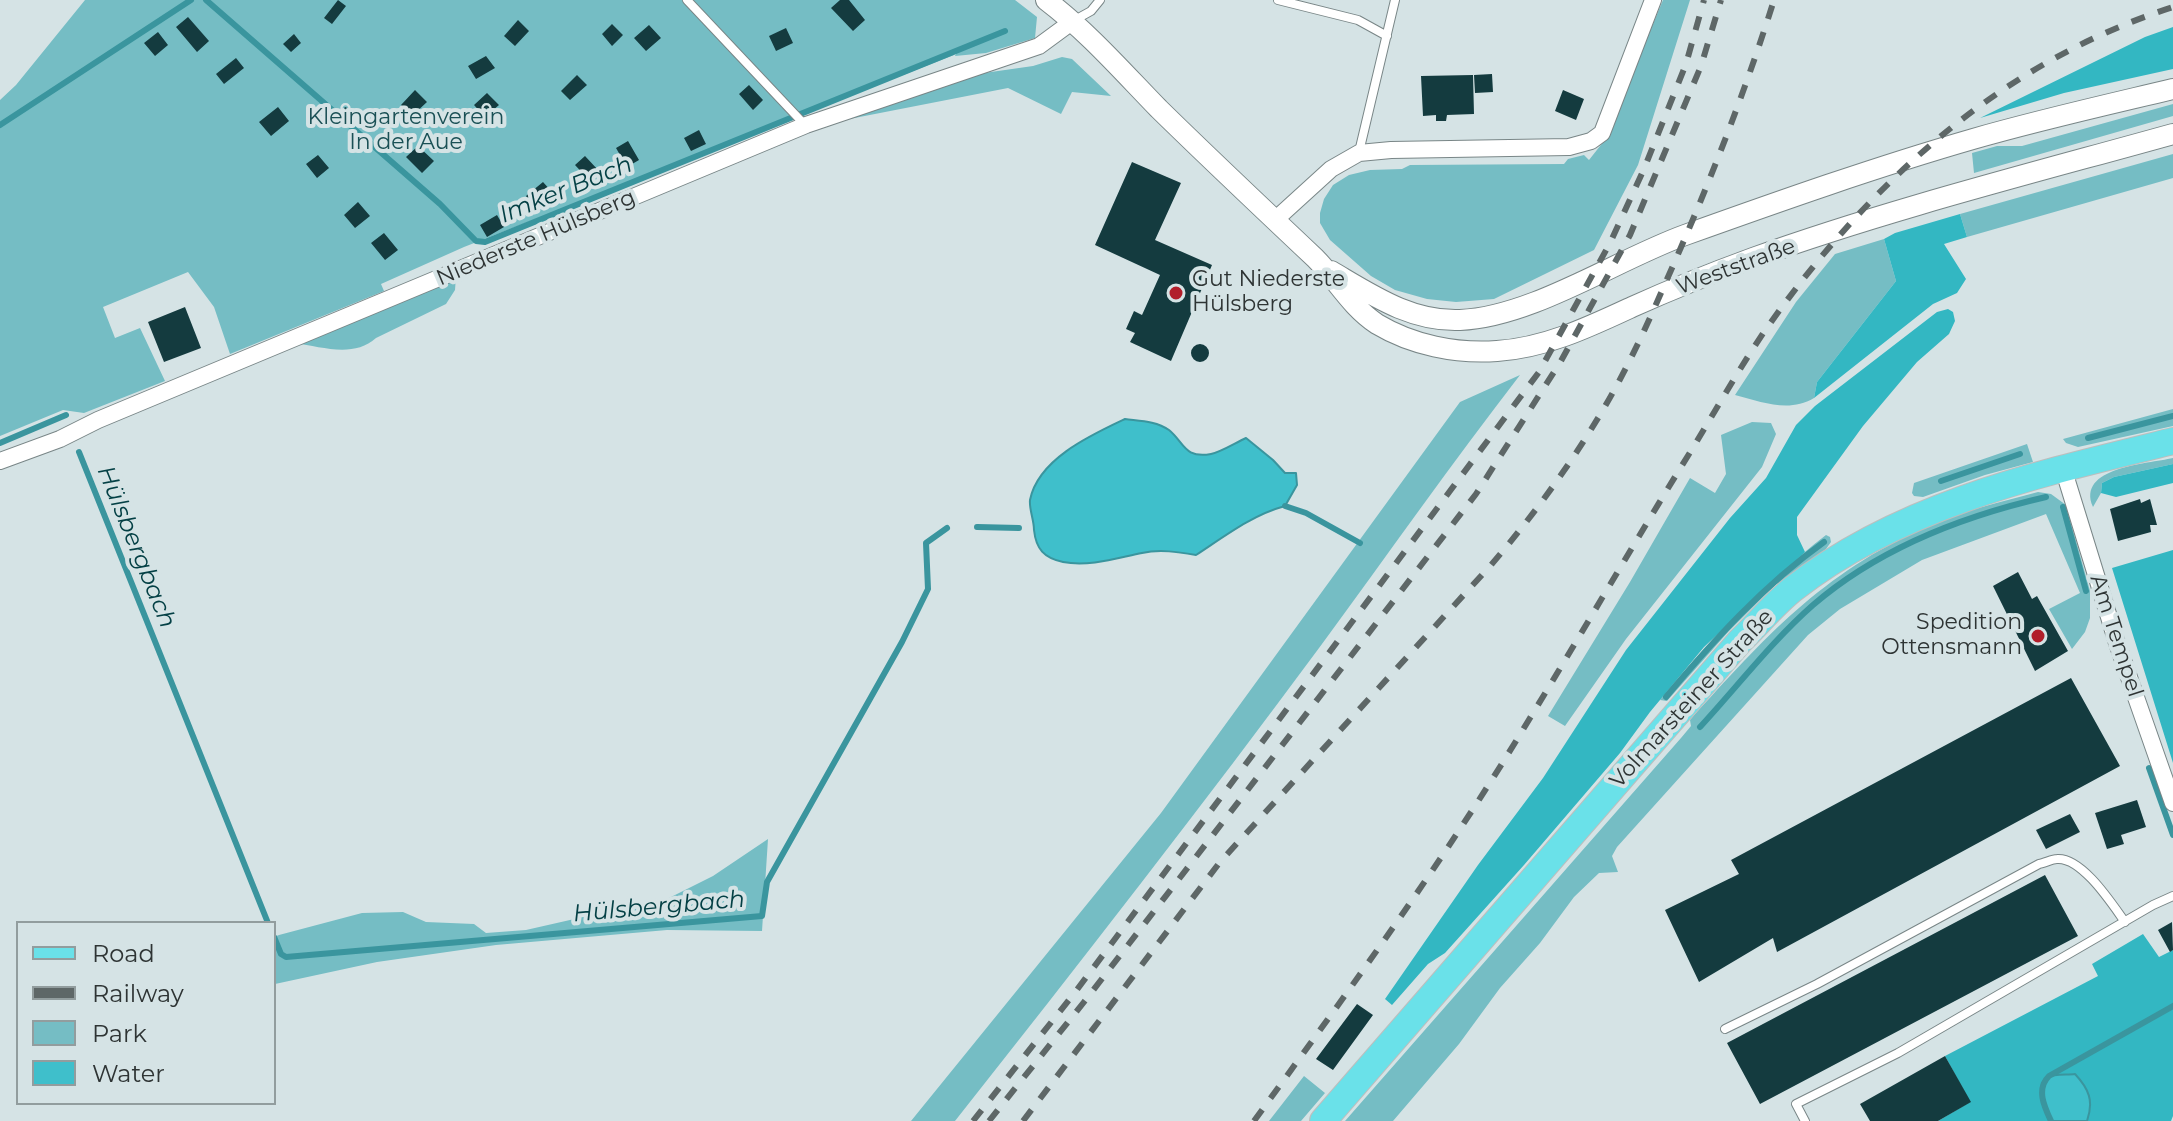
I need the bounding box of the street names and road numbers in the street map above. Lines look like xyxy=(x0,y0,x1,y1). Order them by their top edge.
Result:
street label: Niederste Hülsberg xyxy=(433,184,639,292)
street label: Weststraße xyxy=(1673,233,1799,301)
street label: Am Tempel xyxy=(2084,572,2148,700)
street label: Volmarsteiner Straße xyxy=(1605,604,1779,794)

